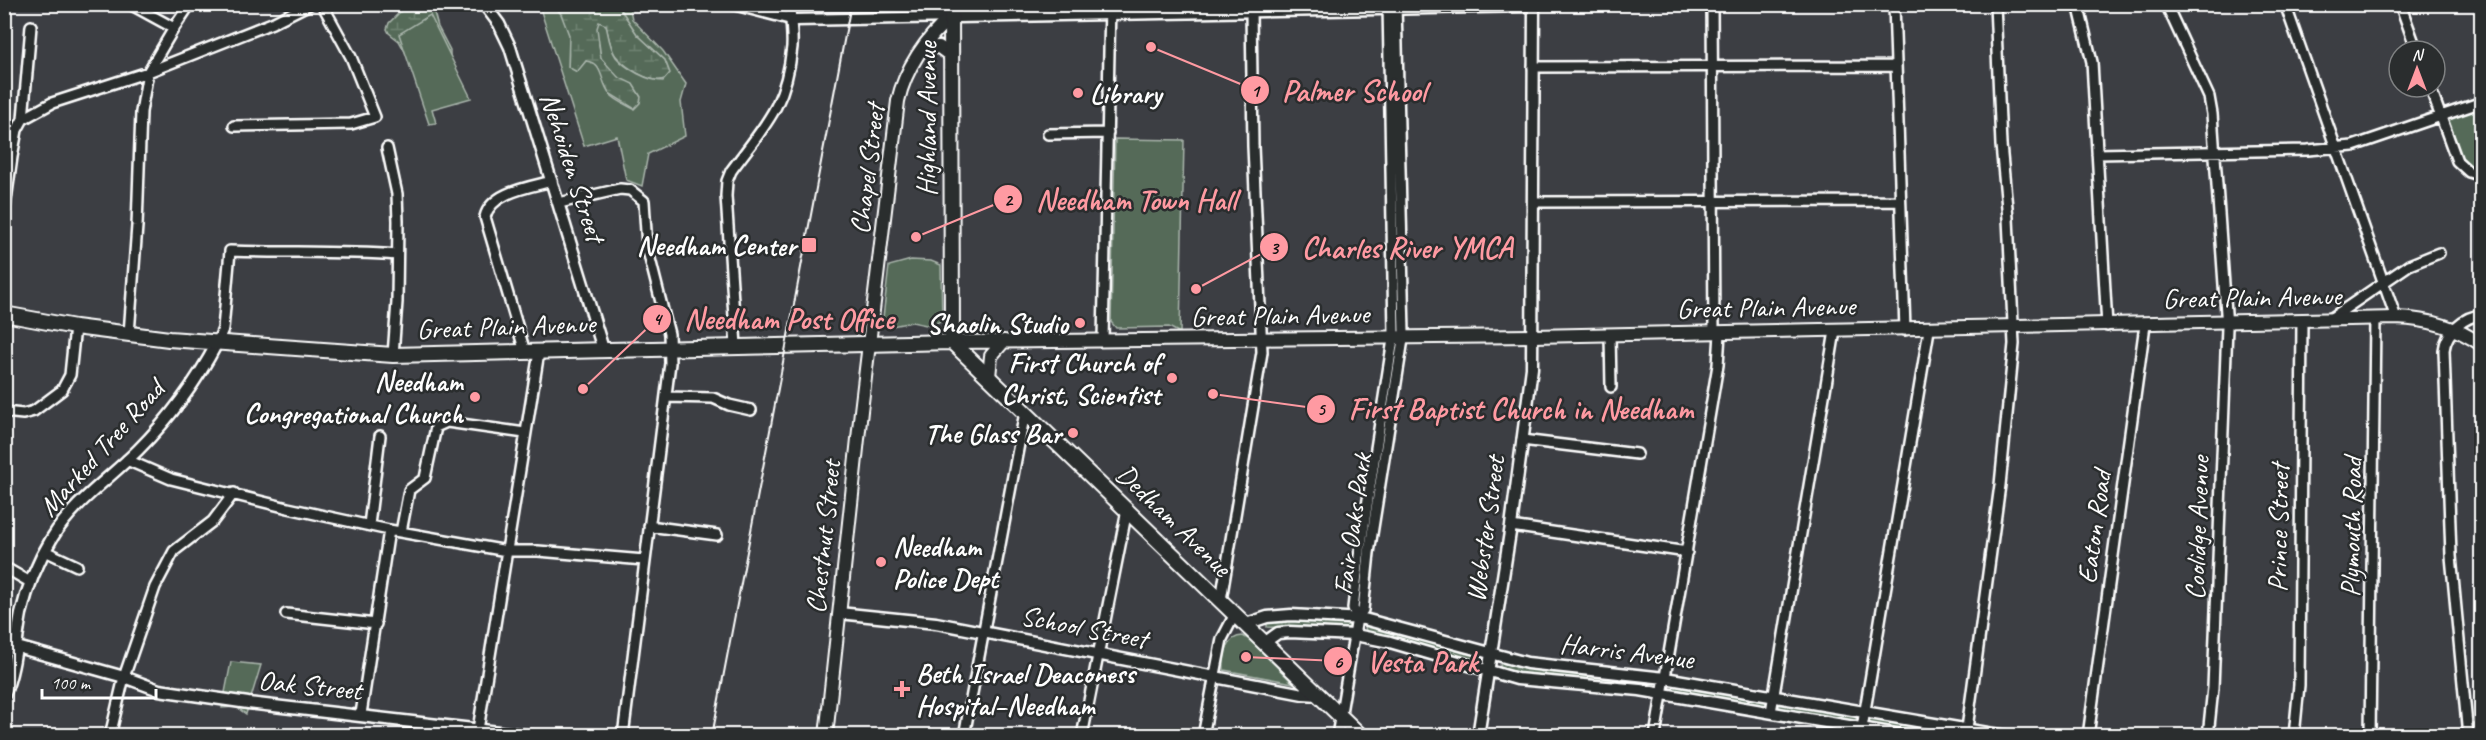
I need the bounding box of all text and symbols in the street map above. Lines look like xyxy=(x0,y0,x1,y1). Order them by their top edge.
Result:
north arrow xyxy=(2387,39,2447,99)
street label: Highland Avenue xyxy=(909,40,944,196)
text: N xyxy=(2412,45,2425,65)
callout: Palmer School xyxy=(1240,66,1438,114)
text: Palmer School xyxy=(1282,72,1432,110)
place label: Library xyxy=(1090,76,1164,111)
text: 1 xyxy=(1251,80,1261,102)
marker: Library xyxy=(1071,86,1085,100)
street label: Nehoiden Street xyxy=(532,88,615,250)
street label: Chapel Street xyxy=(842,98,893,236)
callout: Needham Town Hall xyxy=(993,175,1248,223)
text: Needham Town Hall xyxy=(1036,181,1242,219)
text: 2 xyxy=(1004,189,1014,211)
callout: Charles River YMCA xyxy=(1259,223,1525,271)
place label: Needham Center xyxy=(637,228,799,263)
text: Charles River YMCA xyxy=(1302,229,1515,267)
marker: Needham Center xyxy=(800,236,818,254)
text: 3 xyxy=(1270,237,1280,259)
street label: Great Plain Avenue xyxy=(2162,278,2343,316)
street label: Great Plain Avenue xyxy=(1676,288,1857,326)
callout: Needham Post Office xyxy=(642,295,905,343)
street label: Great Plain Avenue xyxy=(1190,296,1371,334)
text: Needham Post Office xyxy=(684,300,897,338)
street label: Great Plain Avenue xyxy=(416,305,598,347)
place label: Shaolin Studio xyxy=(927,306,1070,341)
text: 4 xyxy=(653,308,663,330)
marker: Shaolin Studio xyxy=(1073,316,1087,330)
place label: First Church of Christ, Scientist xyxy=(1001,345,1167,412)
place label: Needham Congregational Church xyxy=(244,364,465,431)
street label: Marked Tree Road xyxy=(31,370,174,523)
marker: First Church of Christ, Scientist xyxy=(1165,371,1179,385)
callout: First Baptist Church in Needham xyxy=(1306,385,1707,433)
marker: Needham Congregational Church xyxy=(468,390,482,404)
text: First Baptist Church in Needham xyxy=(1349,390,1695,428)
text: 5 xyxy=(1317,398,1327,420)
place label: The Glass Bar xyxy=(925,416,1064,451)
marker: The Glass Bar xyxy=(1066,426,1080,440)
street label: Fair Oaks Park xyxy=(1325,449,1379,597)
street label: Webster Street xyxy=(1457,451,1513,604)
street label: Coolidge Avenue xyxy=(2177,453,2217,601)
street label: Plymouth Road xyxy=(2332,453,2370,597)
street label: Chestnut Street xyxy=(798,456,849,615)
street label: Dedham Avenue xyxy=(1109,456,1241,585)
street label: Prince Street xyxy=(2259,460,2297,592)
street label: Eaton Road xyxy=(2069,464,2120,586)
place label: Needham Police Dept xyxy=(893,529,1001,596)
marker: Needham Police Dept xyxy=(874,555,888,569)
street label: School Street xyxy=(1018,598,1154,657)
street label: Harris Avenue xyxy=(1558,625,1698,677)
callout: Vesta Park xyxy=(1323,637,1490,685)
text: Vesta Park xyxy=(1366,643,1480,681)
text: 6 xyxy=(1334,651,1344,673)
place label: Beth Israel Deaconess Hospital–Needham xyxy=(916,656,1138,723)
scale bar xyxy=(42,662,156,700)
street label: Oak Street xyxy=(257,662,366,708)
text: 100 m xyxy=(51,672,92,694)
marker: Beth Israel Deaconess Hospital–Needham xyxy=(893,680,911,698)

